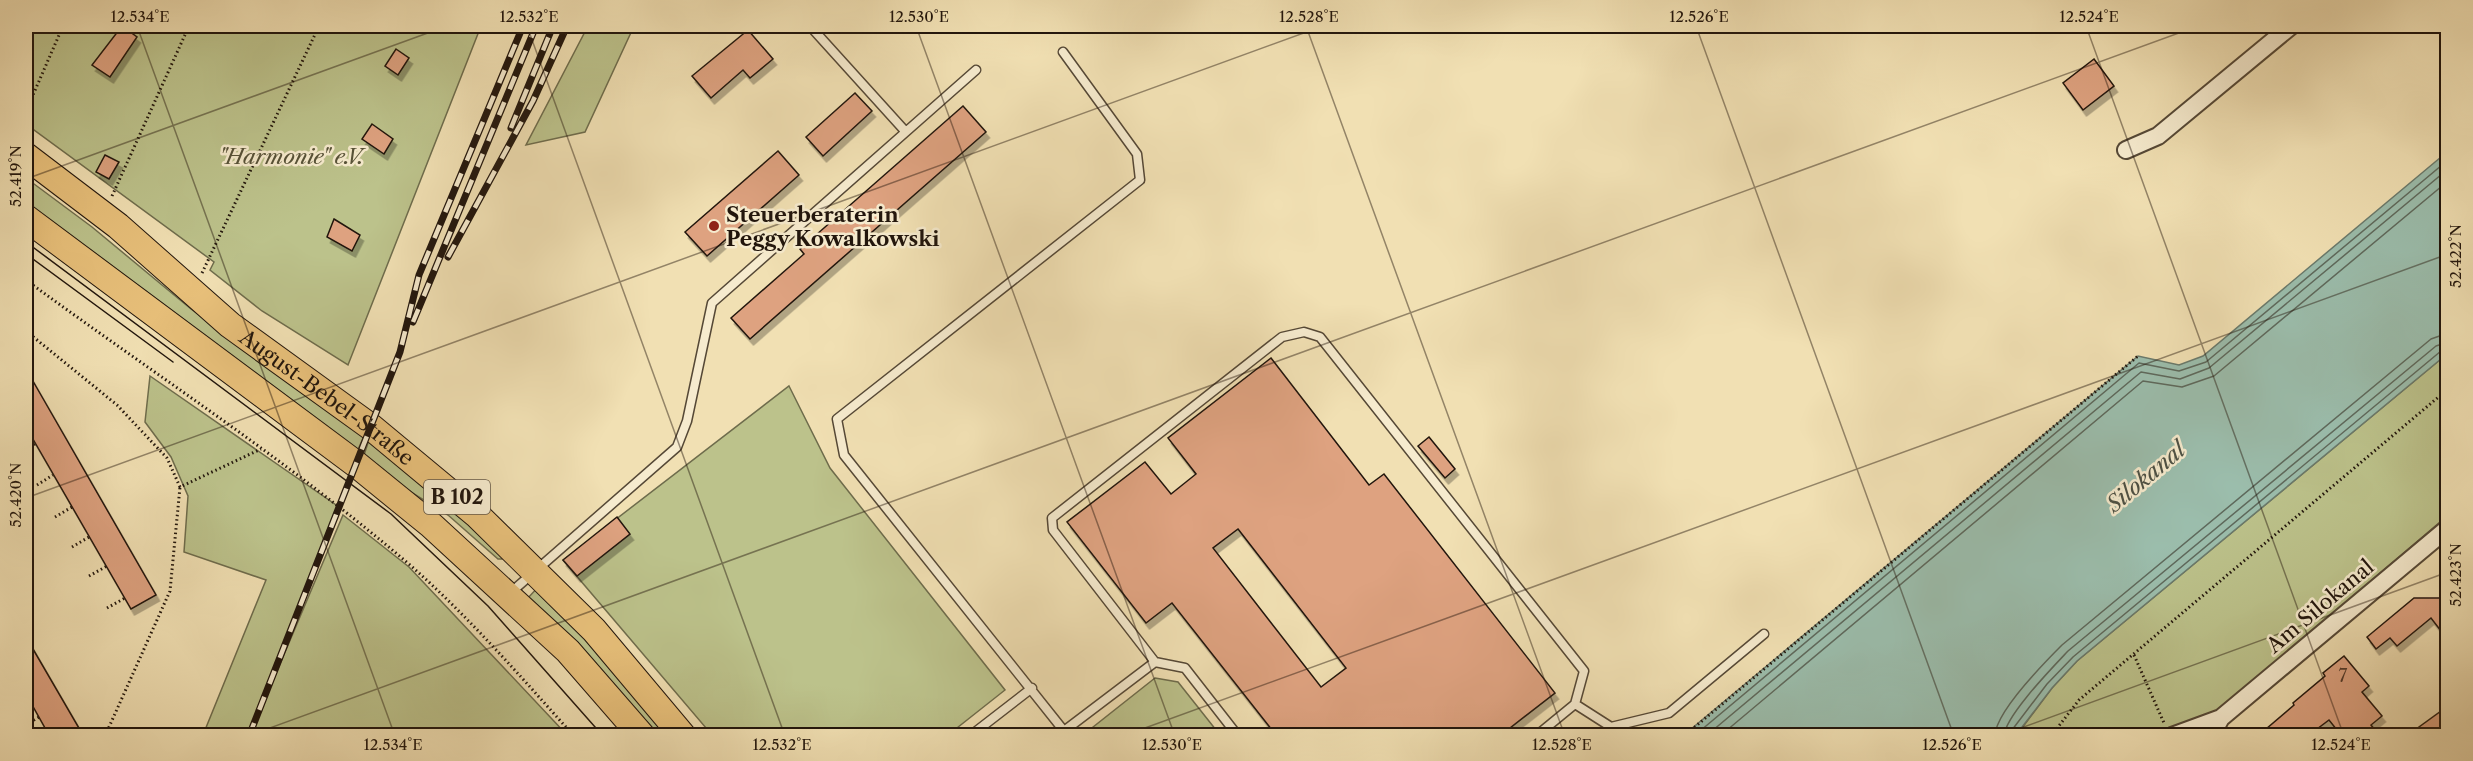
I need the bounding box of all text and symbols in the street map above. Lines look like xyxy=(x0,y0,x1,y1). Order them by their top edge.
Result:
text: 12.534°E xyxy=(110,7,170,26)
text: 12.532°E xyxy=(499,7,559,26)
text: 12.530°E xyxy=(889,7,949,26)
text: 12.528°E xyxy=(1279,7,1339,26)
text: 12.526°E xyxy=(1669,7,1729,26)
text: 12.524°E xyxy=(2059,7,2119,26)
park label: "Harmonie" e.V. xyxy=(218,144,366,169)
text: 52.419°N xyxy=(6,145,25,207)
place label: Steuerberaterin Peggy Kowalkowski xyxy=(726,202,940,251)
marker: Steuerberaterin Peggy Kowalkowski xyxy=(707,219,721,233)
text: 52.422°N xyxy=(2446,224,2465,288)
street label: August-Bebel-Straße xyxy=(234,323,419,470)
water label: Silokanal xyxy=(2099,434,2193,519)
text: 52.420°N xyxy=(6,463,25,527)
road number: B 102 xyxy=(424,480,490,514)
text: 52.423°N xyxy=(2446,543,2465,607)
street label: Am Silokanal xyxy=(2261,554,2379,659)
house number: 7 xyxy=(2339,665,2348,687)
text: 12.534°E xyxy=(363,735,423,754)
text: 12.532°E xyxy=(752,735,812,754)
text: 12.530°E xyxy=(1142,735,1202,754)
text: 12.528°E xyxy=(1532,735,1592,754)
text: 12.526°E xyxy=(1922,735,1982,754)
text: 12.524°E xyxy=(2311,735,2371,754)

